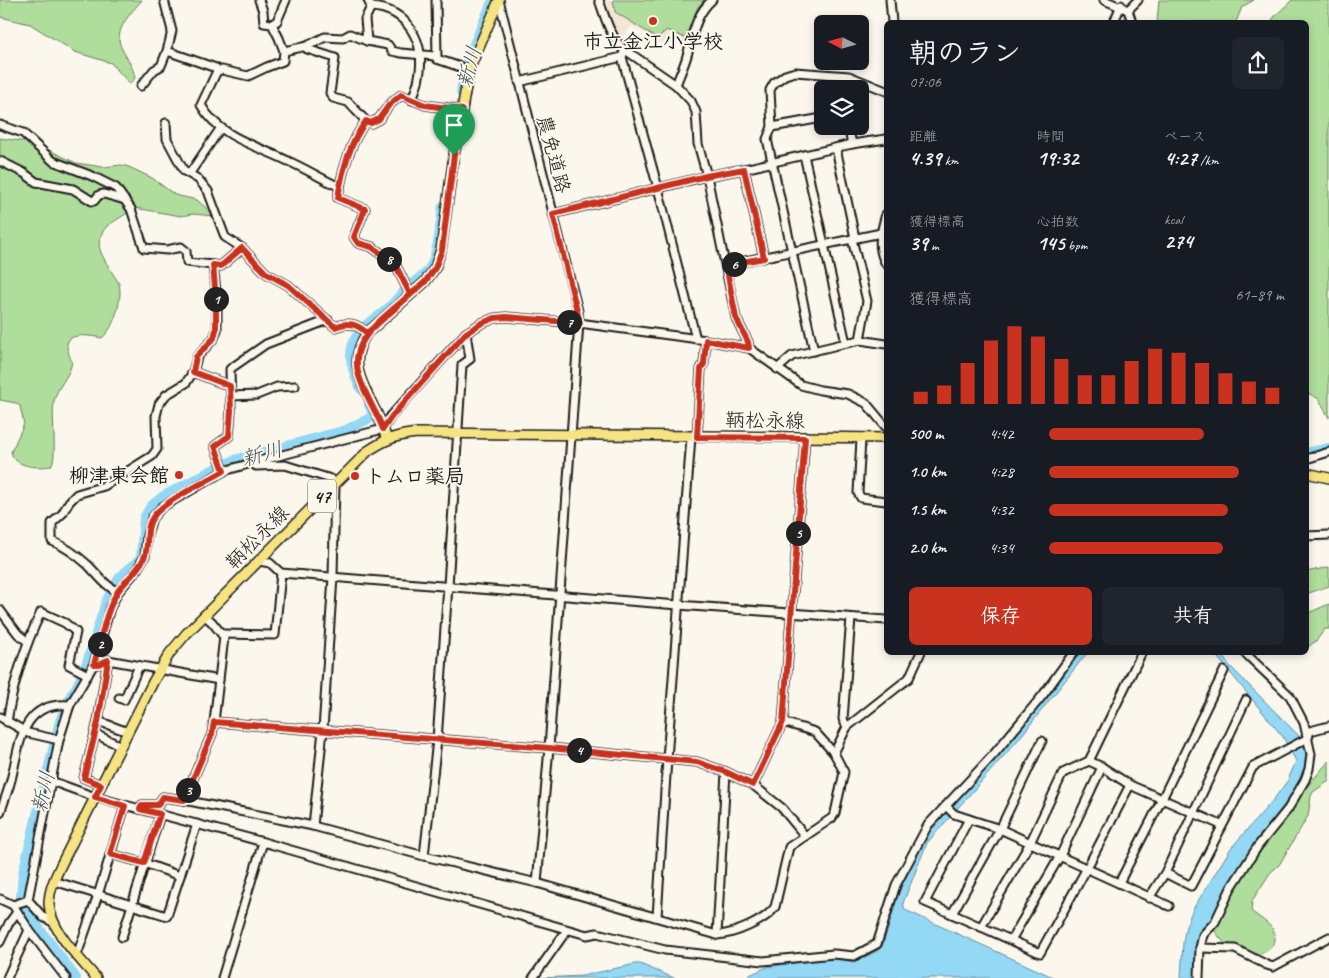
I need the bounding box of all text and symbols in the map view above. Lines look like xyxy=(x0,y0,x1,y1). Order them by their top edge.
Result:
marker: 市立金江小学校 xyxy=(647,15,659,27)
north arrow xyxy=(814,15,869,70)
map controls xyxy=(814,15,869,135)
place label: 市立金江小学校 xyxy=(583,29,723,54)
text: 朝のラン xyxy=(909,35,1021,70)
button: share xyxy=(1232,37,1284,89)
water label: 新川 xyxy=(451,43,487,91)
text: 07:06 xyxy=(909,72,941,92)
button: layers xyxy=(814,80,869,135)
pin xyxy=(433,104,475,155)
icon: arrive xyxy=(440,111,468,139)
street label: 農免道路 xyxy=(531,112,576,196)
text: 距離 xyxy=(909,128,937,145)
text: 時間 xyxy=(1037,128,1065,145)
text: ペース xyxy=(1164,128,1206,145)
text: 4.39 xyxy=(909,145,941,171)
text: 19:32 xyxy=(1037,145,1078,171)
text: 4:27 xyxy=(1164,145,1197,171)
text: km xyxy=(941,152,958,169)
text: /km xyxy=(1197,152,1218,169)
text: kcal xyxy=(1164,211,1183,228)
text: 獲得標高 xyxy=(909,213,965,230)
text: 心拍数 xyxy=(1037,213,1079,230)
text: 274 xyxy=(1164,228,1193,254)
text: 39 xyxy=(909,230,928,256)
text: 145 xyxy=(1037,230,1065,256)
text: m xyxy=(928,237,939,254)
text: bpm xyxy=(1065,237,1087,254)
pin: 8 xyxy=(376,246,402,272)
text: 8 xyxy=(386,251,393,268)
pin: 6 xyxy=(722,252,746,276)
text: 6 xyxy=(731,256,738,273)
text: 61–89 m xyxy=(1235,285,1284,305)
pin: 1 xyxy=(204,286,228,312)
text: 獲得標高 xyxy=(909,289,973,309)
text: 1 xyxy=(213,291,220,308)
pin: 7 xyxy=(556,310,582,334)
text: 7 xyxy=(566,314,573,331)
street label: 鞆松永線 xyxy=(725,407,805,434)
text: 500 m xyxy=(909,424,943,444)
text: 4:42 xyxy=(989,424,1014,444)
water label: 新川 xyxy=(238,436,286,472)
text: 1.0 km xyxy=(909,462,946,482)
text: 4:28 xyxy=(989,462,1014,482)
place label: 柳津東会館 xyxy=(69,463,169,488)
place label: トムロ薬局 xyxy=(365,464,465,489)
marker: 柳津東会館 xyxy=(173,469,185,481)
marker: トムロ薬局 xyxy=(349,470,361,482)
road number: 47 xyxy=(308,480,336,512)
street label: 鞆松永線 xyxy=(220,500,294,574)
text: 1.5 km xyxy=(909,500,946,520)
text: 4:32 xyxy=(989,500,1014,520)
pin: 5 xyxy=(786,520,810,546)
text: 5 xyxy=(795,525,802,542)
text: 2.0 km xyxy=(909,538,946,558)
text: 4:34 xyxy=(989,538,1014,558)
button: 保存 xyxy=(909,587,1092,645)
button: 共有 xyxy=(1102,587,1284,645)
pin: 2 xyxy=(88,632,112,656)
text: 2 xyxy=(97,636,104,653)
pin: 4 xyxy=(566,738,592,762)
text: 4 xyxy=(576,742,583,759)
water label: 新川 xyxy=(25,768,61,816)
pin: 3 xyxy=(176,778,200,802)
text: 3 xyxy=(185,782,192,799)

